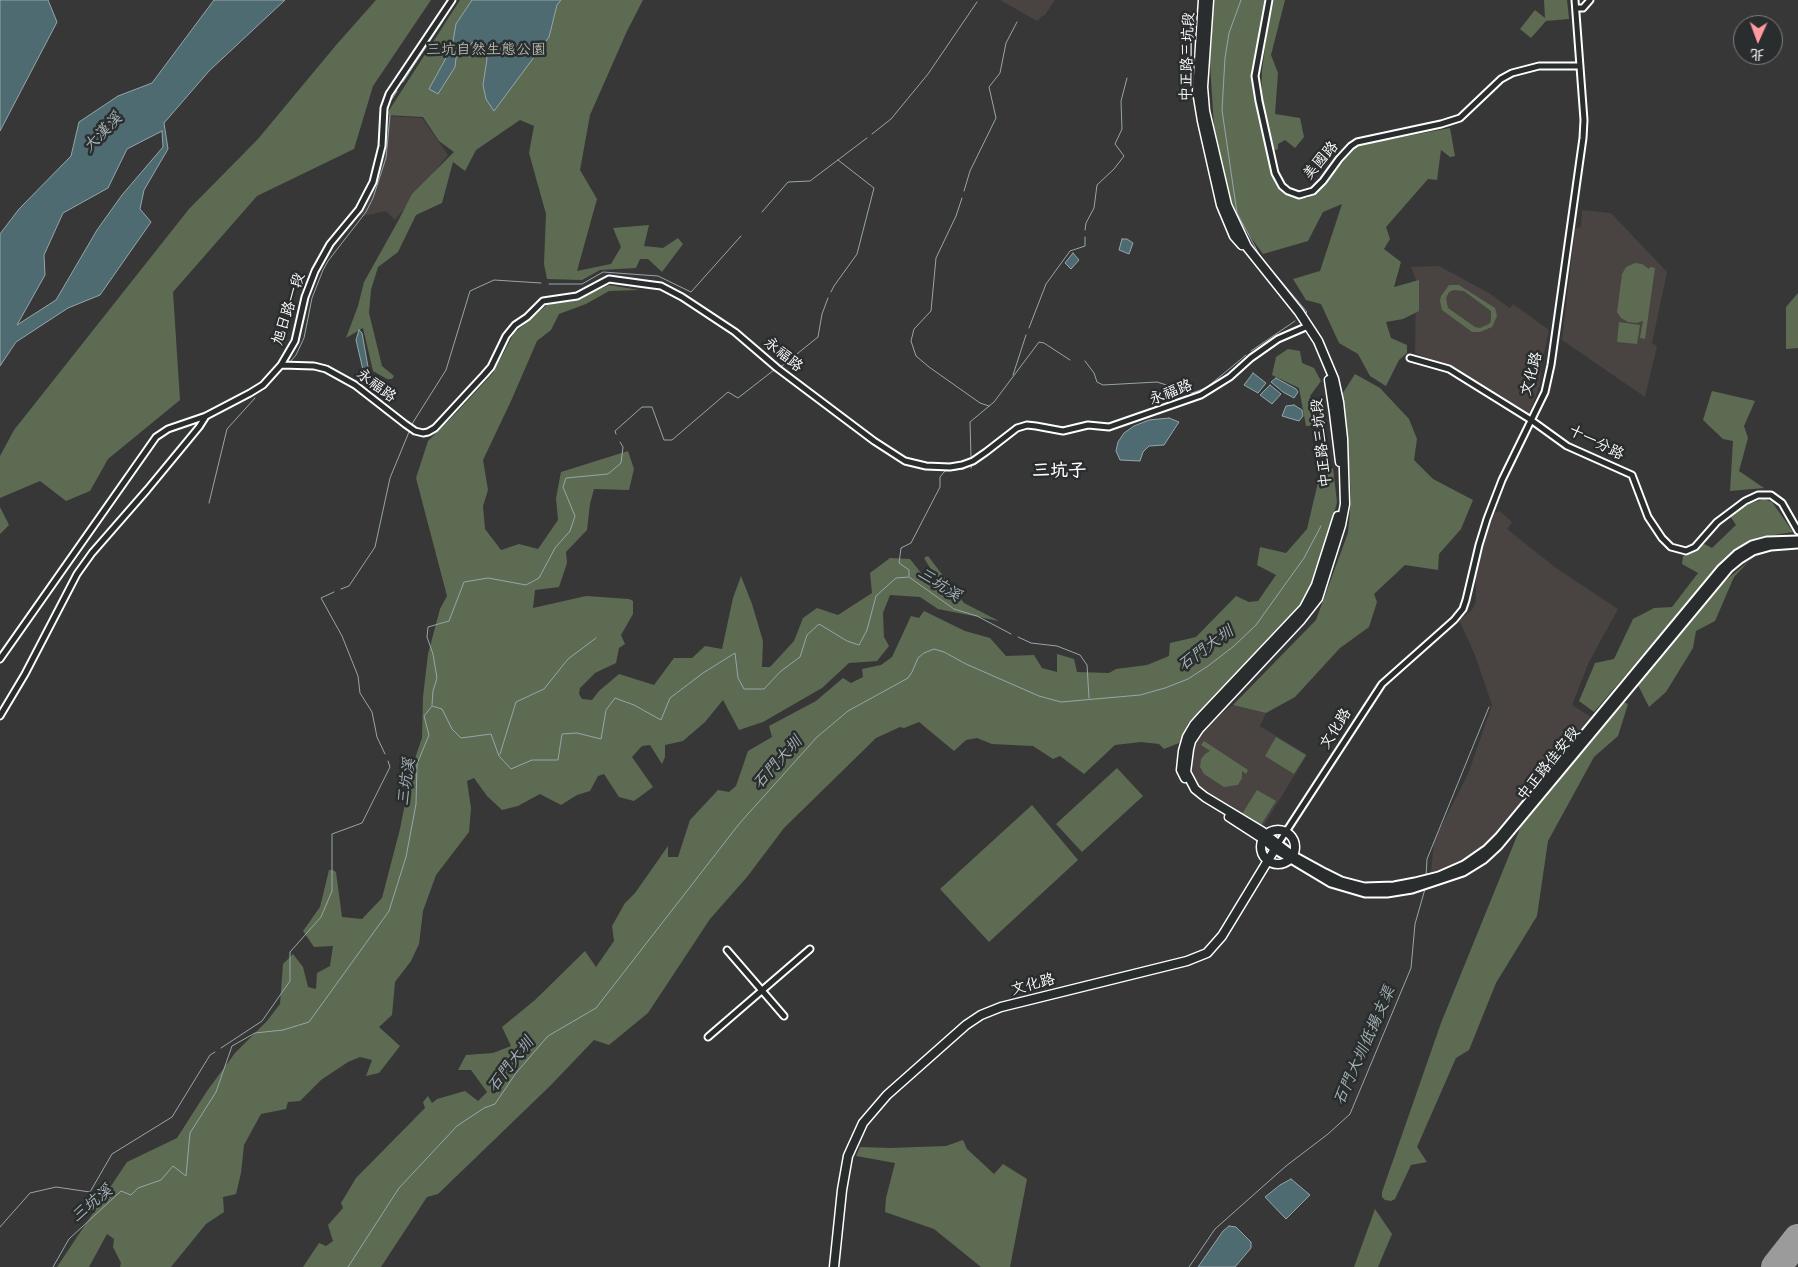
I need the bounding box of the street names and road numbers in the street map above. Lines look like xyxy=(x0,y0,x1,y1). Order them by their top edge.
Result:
street label: 中正路三坑段 xyxy=(1177,12,1199,102)
street label: 美國路 xyxy=(1299,138,1343,184)
street label: 旭日路一段 xyxy=(269,271,309,347)
street label: 永福路 xyxy=(760,334,806,376)
street label: 文化路 xyxy=(1517,350,1547,398)
street label: 永福路 xyxy=(353,365,399,407)
street label: 永福路 xyxy=(1147,377,1195,409)
street label: 中正路三坑段 xyxy=(1308,397,1336,489)
street label: 十一分路 xyxy=(1565,422,1627,464)
street label: 文化路 xyxy=(1316,705,1356,753)
street label: 中正路佳安段 xyxy=(1514,723,1584,805)
street label: 文化路 xyxy=(1009,970,1057,1000)

